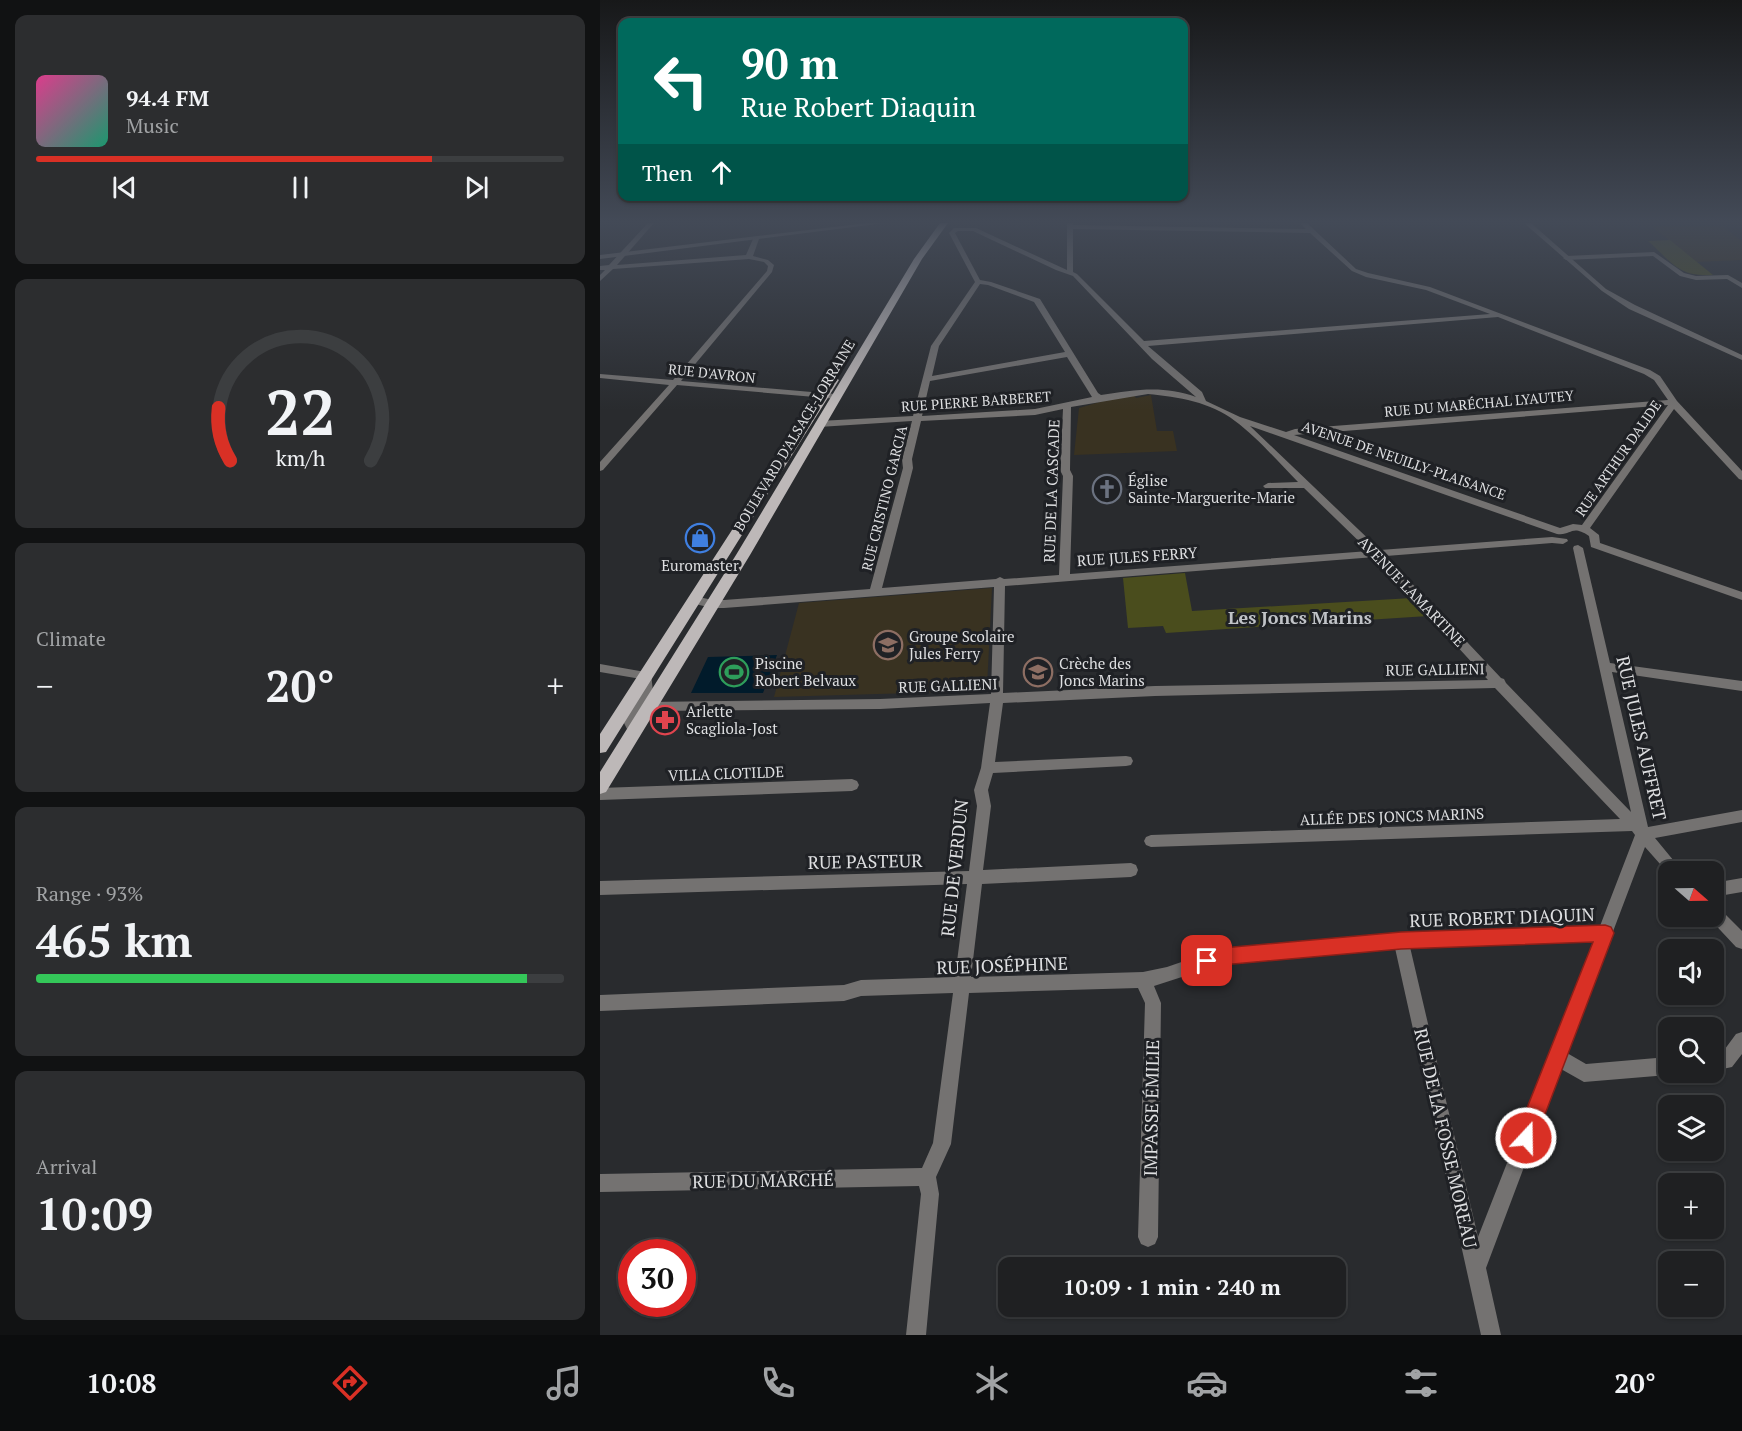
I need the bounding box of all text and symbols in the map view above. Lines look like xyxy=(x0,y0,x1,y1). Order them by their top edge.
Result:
text: 90 m xyxy=(741,35,839,91)
icon: left xyxy=(642,42,720,120)
text: 94.4 FM xyxy=(126,83,209,112)
text: Rue Robert Diaquin xyxy=(741,89,976,125)
text: Music xyxy=(126,112,179,139)
icon: ahead xyxy=(705,156,738,189)
text: Then xyxy=(642,158,693,187)
icon: previous xyxy=(108,171,141,204)
icon: pause xyxy=(284,171,317,204)
icon: next xyxy=(460,171,493,204)
street label: BOULEVARD D'ALSACE-LORRAINE xyxy=(729,336,859,534)
street label: RUE D'AVRON xyxy=(667,359,757,387)
text: 22 xyxy=(265,370,335,453)
street label: RUE DU MARÉCHAL LYAUTEY xyxy=(1383,385,1576,421)
street label: RUE PIERRE BARBERET xyxy=(900,386,1052,416)
street label: RUE ARTHUR DALIDE xyxy=(1571,396,1665,520)
street label: AVENUE DE NEUILLY-PLAISANCE xyxy=(1299,416,1509,504)
street label: RUE DE LA CASCADE xyxy=(1039,419,1063,563)
street label: RUE CRISTINO GARCIA xyxy=(857,423,911,573)
text: km/h xyxy=(275,444,325,472)
place label: Église Sainte-Marguerite-Marie xyxy=(1128,470,1295,507)
church icon: Église Sainte-Marguerite-Marie xyxy=(1091,473,1123,505)
shop icon: Euromaster xyxy=(684,522,716,554)
street label: AVENUE LAMARTINE xyxy=(1354,532,1470,650)
street label: RUE JULES FERRY xyxy=(1076,542,1198,570)
place label: Euromaster xyxy=(661,555,739,575)
district label: Les Joncs Marins xyxy=(1228,605,1372,629)
text: Climate xyxy=(36,625,106,652)
place label: Groupe Scolaire Jules Ferry xyxy=(909,626,1015,663)
school or university icon: Groupe Scolaire Jules Ferry xyxy=(872,629,904,661)
place label: Piscine Robert Belvaux xyxy=(755,653,856,690)
place label: Crèche des Joncs Marins xyxy=(1059,653,1145,690)
street label: RUE JULES AUFFRET xyxy=(1611,654,1673,822)
text: 20° xyxy=(265,655,335,715)
sports icon: Piscine Robert Belvaux xyxy=(718,656,750,688)
school or university icon: Crèche des Joncs Marins xyxy=(1022,656,1054,688)
street label: RUE GALLIENI xyxy=(1385,658,1485,680)
text: − xyxy=(36,664,54,707)
text: + xyxy=(546,664,564,707)
street label: RUE GALLIENI xyxy=(898,673,998,697)
place label: Arlette Scagliola-Jost xyxy=(686,701,778,738)
pharmacy icon: Arlette Scagliola-Jost xyxy=(649,704,681,736)
street label: VILLA CLOTILDE xyxy=(668,761,784,785)
street label: RUE DE VERDUN xyxy=(935,798,973,938)
street label: ALLÉE DES JONCS MARINS xyxy=(1299,803,1485,829)
street label: RUE PASTEUR xyxy=(807,848,923,874)
north arrow xyxy=(1658,861,1724,927)
map controls xyxy=(1658,861,1724,1317)
text: Range · 93% xyxy=(36,880,143,907)
street label: RUE ROBERT DIAQUIN xyxy=(1409,902,1595,932)
text: 465 km xyxy=(36,910,192,970)
pin xyxy=(1181,935,1232,986)
button: sound xyxy=(1658,939,1724,1005)
icon: arrive xyxy=(1190,944,1223,977)
street label: RUE JOSÉPHINE xyxy=(936,951,1068,979)
button: search xyxy=(1658,1017,1724,1083)
street label: RUE DE LA FOSSE MOREAU xyxy=(1409,1026,1483,1250)
street label: IMPASSE ÉMILIE xyxy=(1138,1039,1164,1177)
button: layers xyxy=(1658,1095,1724,1161)
position arrow xyxy=(1494,1106,1558,1170)
text: Arrival xyxy=(36,1153,97,1180)
street label: RUE DU MARCHÉ xyxy=(692,1167,834,1193)
button: + xyxy=(1658,1173,1724,1239)
text: 10:09 xyxy=(36,1183,153,1243)
speed limit sign: 30 xyxy=(618,1239,696,1317)
button: − xyxy=(1658,1251,1724,1317)
text: 10:09 · 1 min · 240 m xyxy=(1063,1272,1281,1301)
icon: directions xyxy=(329,1362,371,1404)
icon: music xyxy=(543,1362,585,1404)
icon: phone xyxy=(757,1362,799,1404)
icon: climate xyxy=(971,1362,1013,1404)
icon: car xyxy=(1186,1362,1228,1404)
icon: filters xyxy=(1400,1362,1442,1404)
text: 10:08 xyxy=(86,1365,156,1401)
text: 20° xyxy=(1614,1365,1656,1401)

